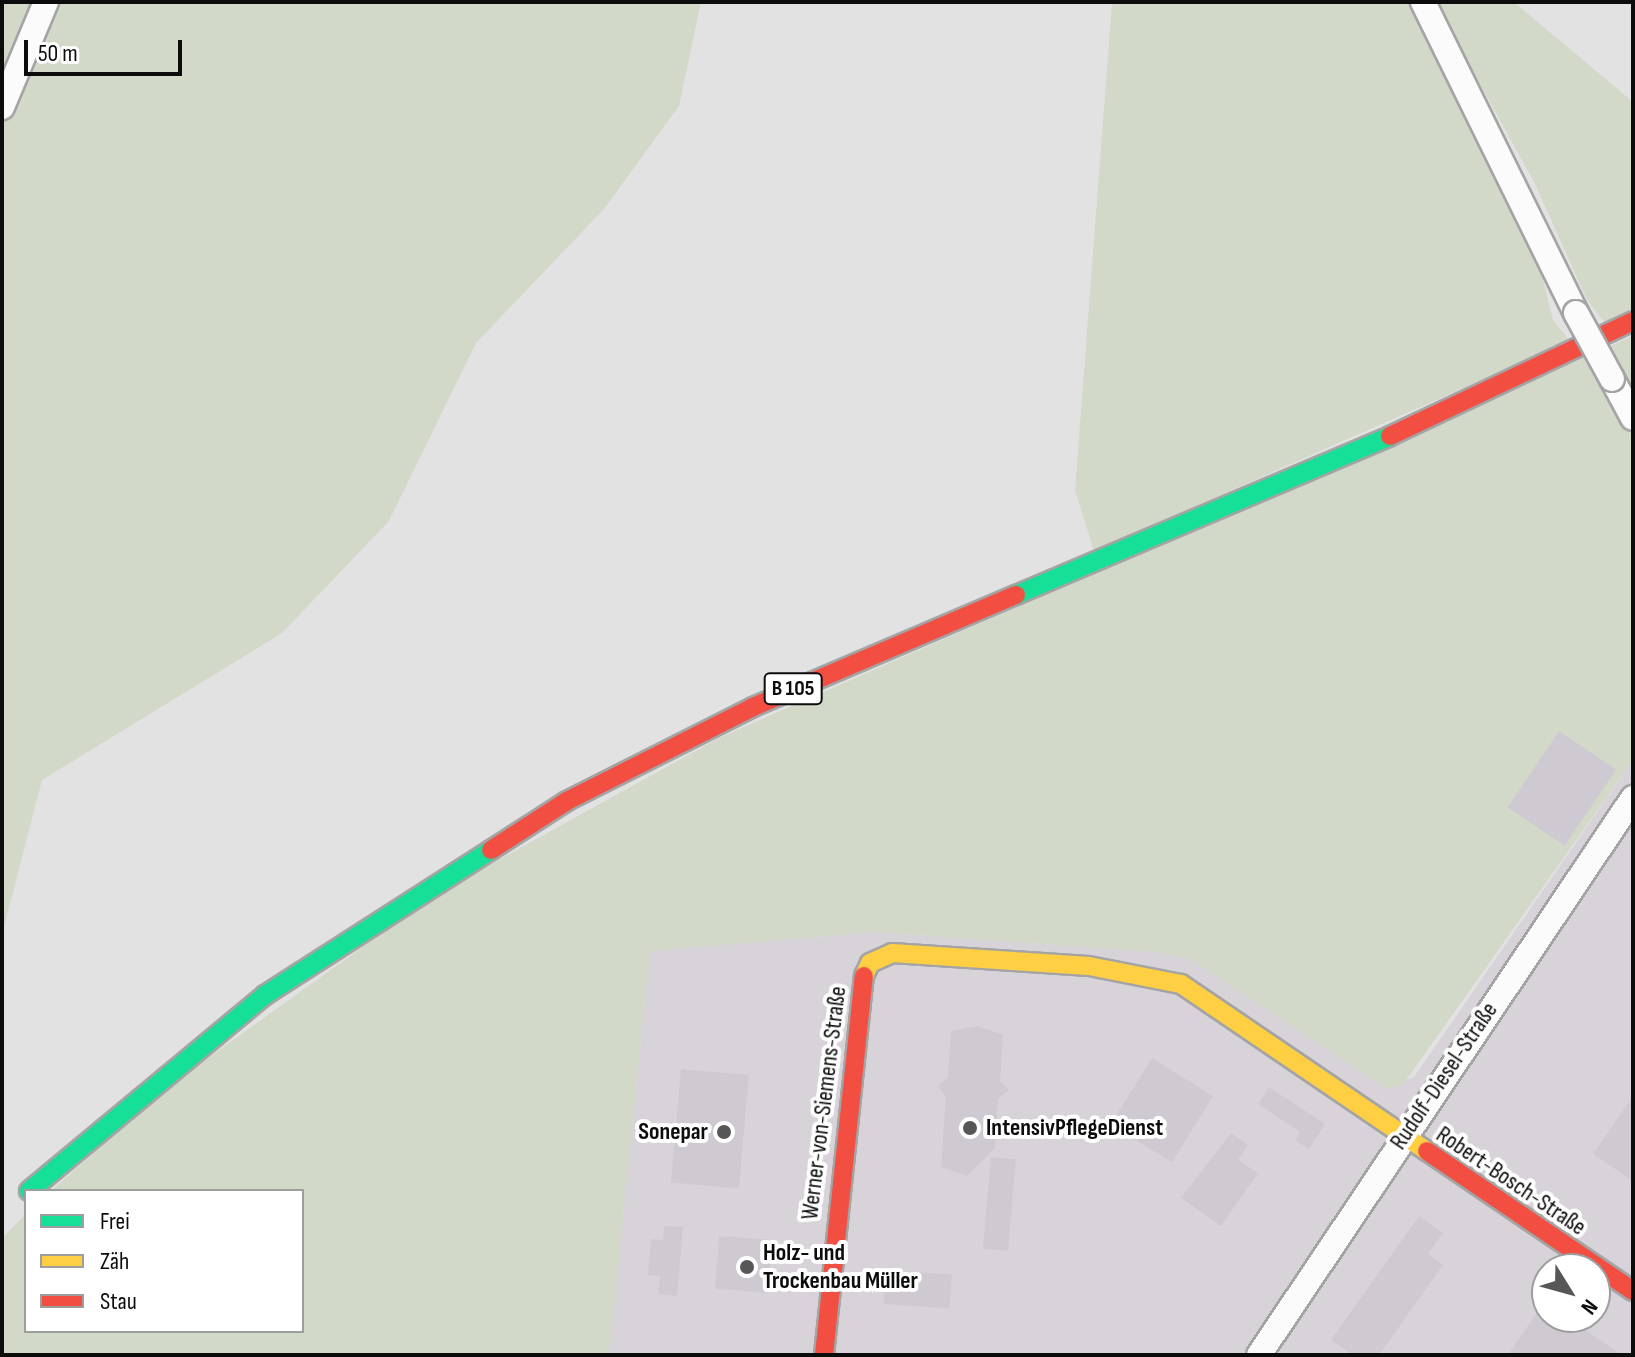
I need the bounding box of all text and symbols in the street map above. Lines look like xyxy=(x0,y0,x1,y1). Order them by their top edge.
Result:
scale bar xyxy=(28,24,186,74)
text: 50 m xyxy=(38,39,78,68)
road number: B 105 xyxy=(763,671,823,707)
street label: Werner-von-Siemens-Straße xyxy=(795,985,853,1221)
street label: Rudolf-Diesel-Straße xyxy=(1384,997,1504,1155)
place label: IntensivPflegeDienst xyxy=(986,1114,1163,1142)
place label: Sonepar xyxy=(638,1118,708,1146)
marker: IntensivPflegeDienst xyxy=(961,1119,979,1137)
street label: Robert-Bosch-Straße xyxy=(1431,1120,1591,1242)
marker: Sonepar xyxy=(715,1123,733,1141)
legend xyxy=(24,1189,304,1333)
text: Frei xyxy=(100,1207,130,1236)
place label: Holz- und Trockenbau Müller xyxy=(763,1239,918,1295)
text: Zäh xyxy=(100,1247,129,1276)
north arrow xyxy=(1531,1253,1611,1333)
marker: Holz- und Trockenbau Müller xyxy=(738,1258,756,1276)
text: Stau xyxy=(100,1287,137,1316)
text: N xyxy=(1575,1294,1603,1319)

